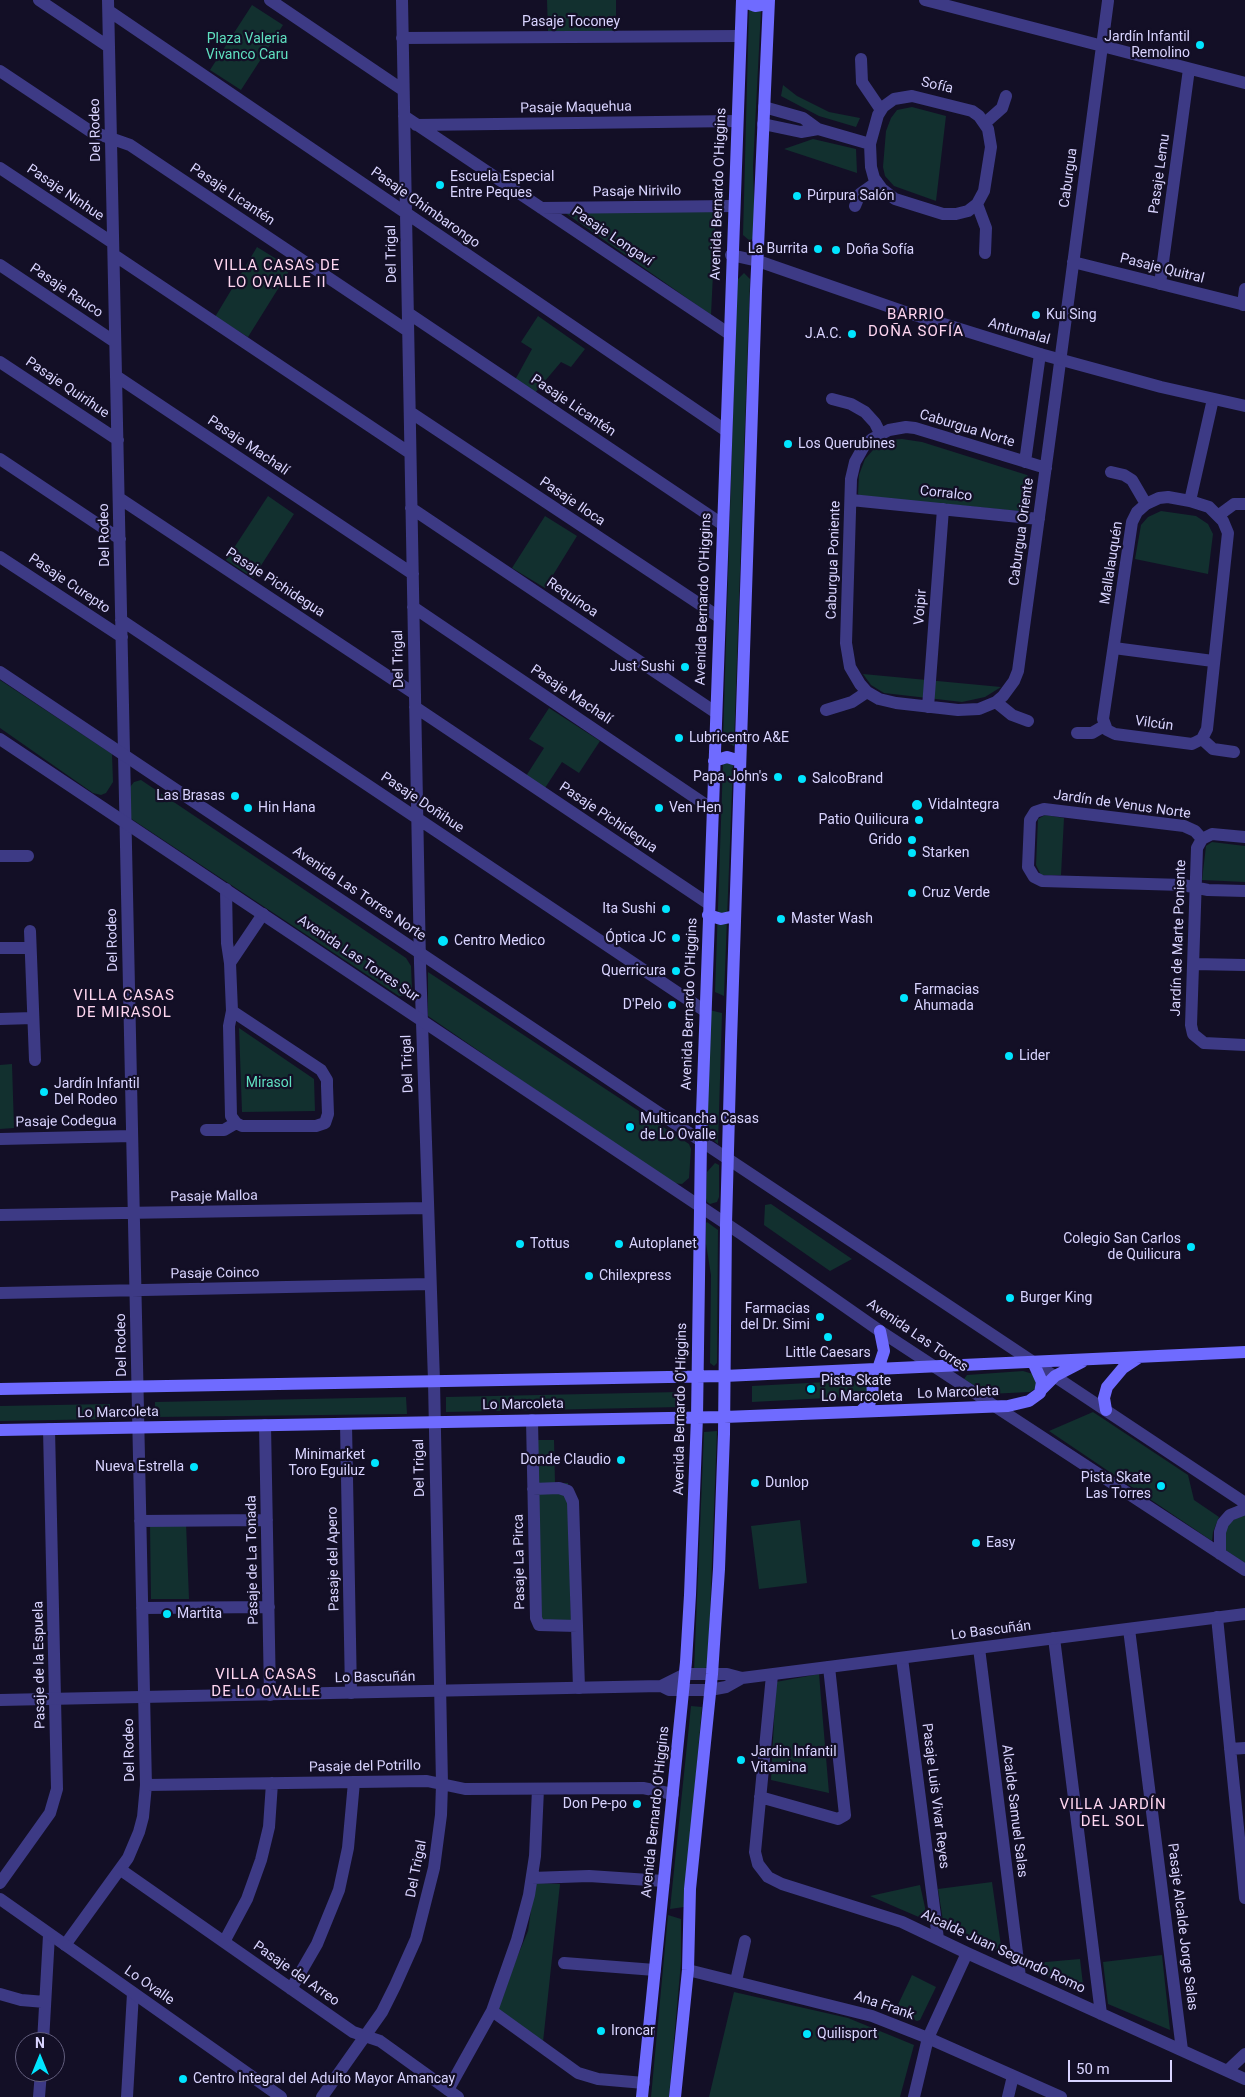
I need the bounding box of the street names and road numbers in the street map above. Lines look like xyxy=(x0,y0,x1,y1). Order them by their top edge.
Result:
street label: Pasaje Toconey xyxy=(522,14,620,30)
street label: Sofía xyxy=(919,74,955,98)
street label: Del Rodeo xyxy=(87,98,105,162)
street label: Pasaje Maquehua xyxy=(520,99,632,117)
street label: Avenida Bernardo O'Higgins xyxy=(708,107,730,281)
street label: Pasaje Lemu xyxy=(1146,133,1174,215)
street label: Caburgua xyxy=(1056,147,1082,209)
street label: Pasaje Licantén xyxy=(186,160,278,230)
street label: Pasaje Ninhue xyxy=(23,161,107,225)
street label: Pasaje Chimbarongo xyxy=(367,164,483,252)
street label: Pasaje Nirivilo xyxy=(593,183,681,201)
street label: Pasaje Longaví xyxy=(568,204,656,270)
street label: Del Trigal xyxy=(383,225,401,283)
street label: Pasaje Quitral xyxy=(1118,250,1206,288)
street label: Pasaje Rauco xyxy=(26,260,106,322)
street label: Antumalal xyxy=(986,315,1052,349)
street label: Pasaje Quirihue xyxy=(22,354,112,422)
street label: Pasaje Licantén xyxy=(527,371,619,441)
street label: Caburgua Norte xyxy=(917,407,1017,451)
street label: Pasaje Machalí xyxy=(204,413,292,479)
street label: Pasaje Iloca xyxy=(536,474,608,530)
street label: Caburgua Oriente xyxy=(1006,477,1038,587)
street label: Corralco xyxy=(919,483,973,505)
street label: Caburgua Poniente xyxy=(824,500,844,620)
street label: Del Rodeo xyxy=(96,503,114,567)
street label: Avenida Bernardo O'Higgins xyxy=(693,512,715,686)
street label: Mallalauquén xyxy=(1097,520,1127,606)
street label: Pasaje Pichidegua xyxy=(222,545,328,621)
street label: Pasaje Curepto xyxy=(25,551,113,617)
street label: Requínoa xyxy=(543,575,601,621)
street label: Voipir xyxy=(911,588,931,626)
street label: Del Trigal xyxy=(390,630,408,688)
street label: Pasaje Machalí xyxy=(527,662,615,728)
street label: Vilcún xyxy=(1134,713,1174,735)
street label: Pasaje Doñihue xyxy=(377,769,467,837)
street label: Pasaje Pichidegua xyxy=(556,779,660,857)
street label: Jardín de Venus Norte xyxy=(1052,787,1192,823)
street label: Avenida Las Torres Norte xyxy=(289,843,429,945)
street label: Jardín de Marte Poniente xyxy=(1168,859,1190,1017)
street label: Del Rodeo xyxy=(104,908,122,972)
street label: Avenida Las Torres Sur xyxy=(294,912,422,1006)
street label: Avenida Bernardo O'Higgins xyxy=(679,917,701,1091)
street label: Del Trigal xyxy=(399,1035,417,1093)
street label: Pasaje Codegua xyxy=(15,1113,117,1131)
street label: Pasaje Malloa xyxy=(170,1188,258,1206)
street label: Pasaje Coinco xyxy=(170,1265,260,1283)
street label: Avenida Las Torres xyxy=(863,1296,971,1376)
street label: Del Rodeo xyxy=(113,1313,131,1377)
street label: Avenida Bernardo O'Higgins xyxy=(671,1322,691,1496)
street label: Lo Marcoleta xyxy=(917,1383,999,1403)
street label: Lo Marcoleta xyxy=(482,1396,564,1414)
street label: Lo Marcoleta xyxy=(77,1404,159,1422)
street label: Del Trigal xyxy=(411,1439,429,1497)
street label: Pasaje de La Tonada xyxy=(243,1495,263,1625)
street label: Pasaje del Apero xyxy=(325,1507,343,1611)
street label: Pasaje La Pirca xyxy=(511,1514,529,1610)
street label: Pasaje de la Espuela xyxy=(30,1601,50,1729)
street label: Lo Bascuñán xyxy=(950,1618,1032,1644)
street label: Lo Bascuñán xyxy=(335,1669,415,1687)
street label: Del Rodeo xyxy=(121,1718,139,1782)
street label: Pasaje Luis Vivar Reyes xyxy=(918,1722,952,1870)
street label: Avenida Bernardo O'Higgins xyxy=(639,1725,673,1899)
street label: Alcalde Samuel Salas xyxy=(997,1743,1031,1879)
street label: Pasaje del Potrillo xyxy=(309,1758,421,1776)
street label: Del Trigal xyxy=(403,1839,431,1899)
street label: Pasaje Alcalde Jorge Salas xyxy=(1163,1842,1201,2012)
street label: Alcalde Juan Segundo Romo xyxy=(918,1907,1088,1997)
street label: Pasaje del Arreo xyxy=(250,1938,342,2010)
street label: Lo Ovalle xyxy=(121,1963,177,2009)
street label: Ana Frank xyxy=(852,1988,916,2024)

